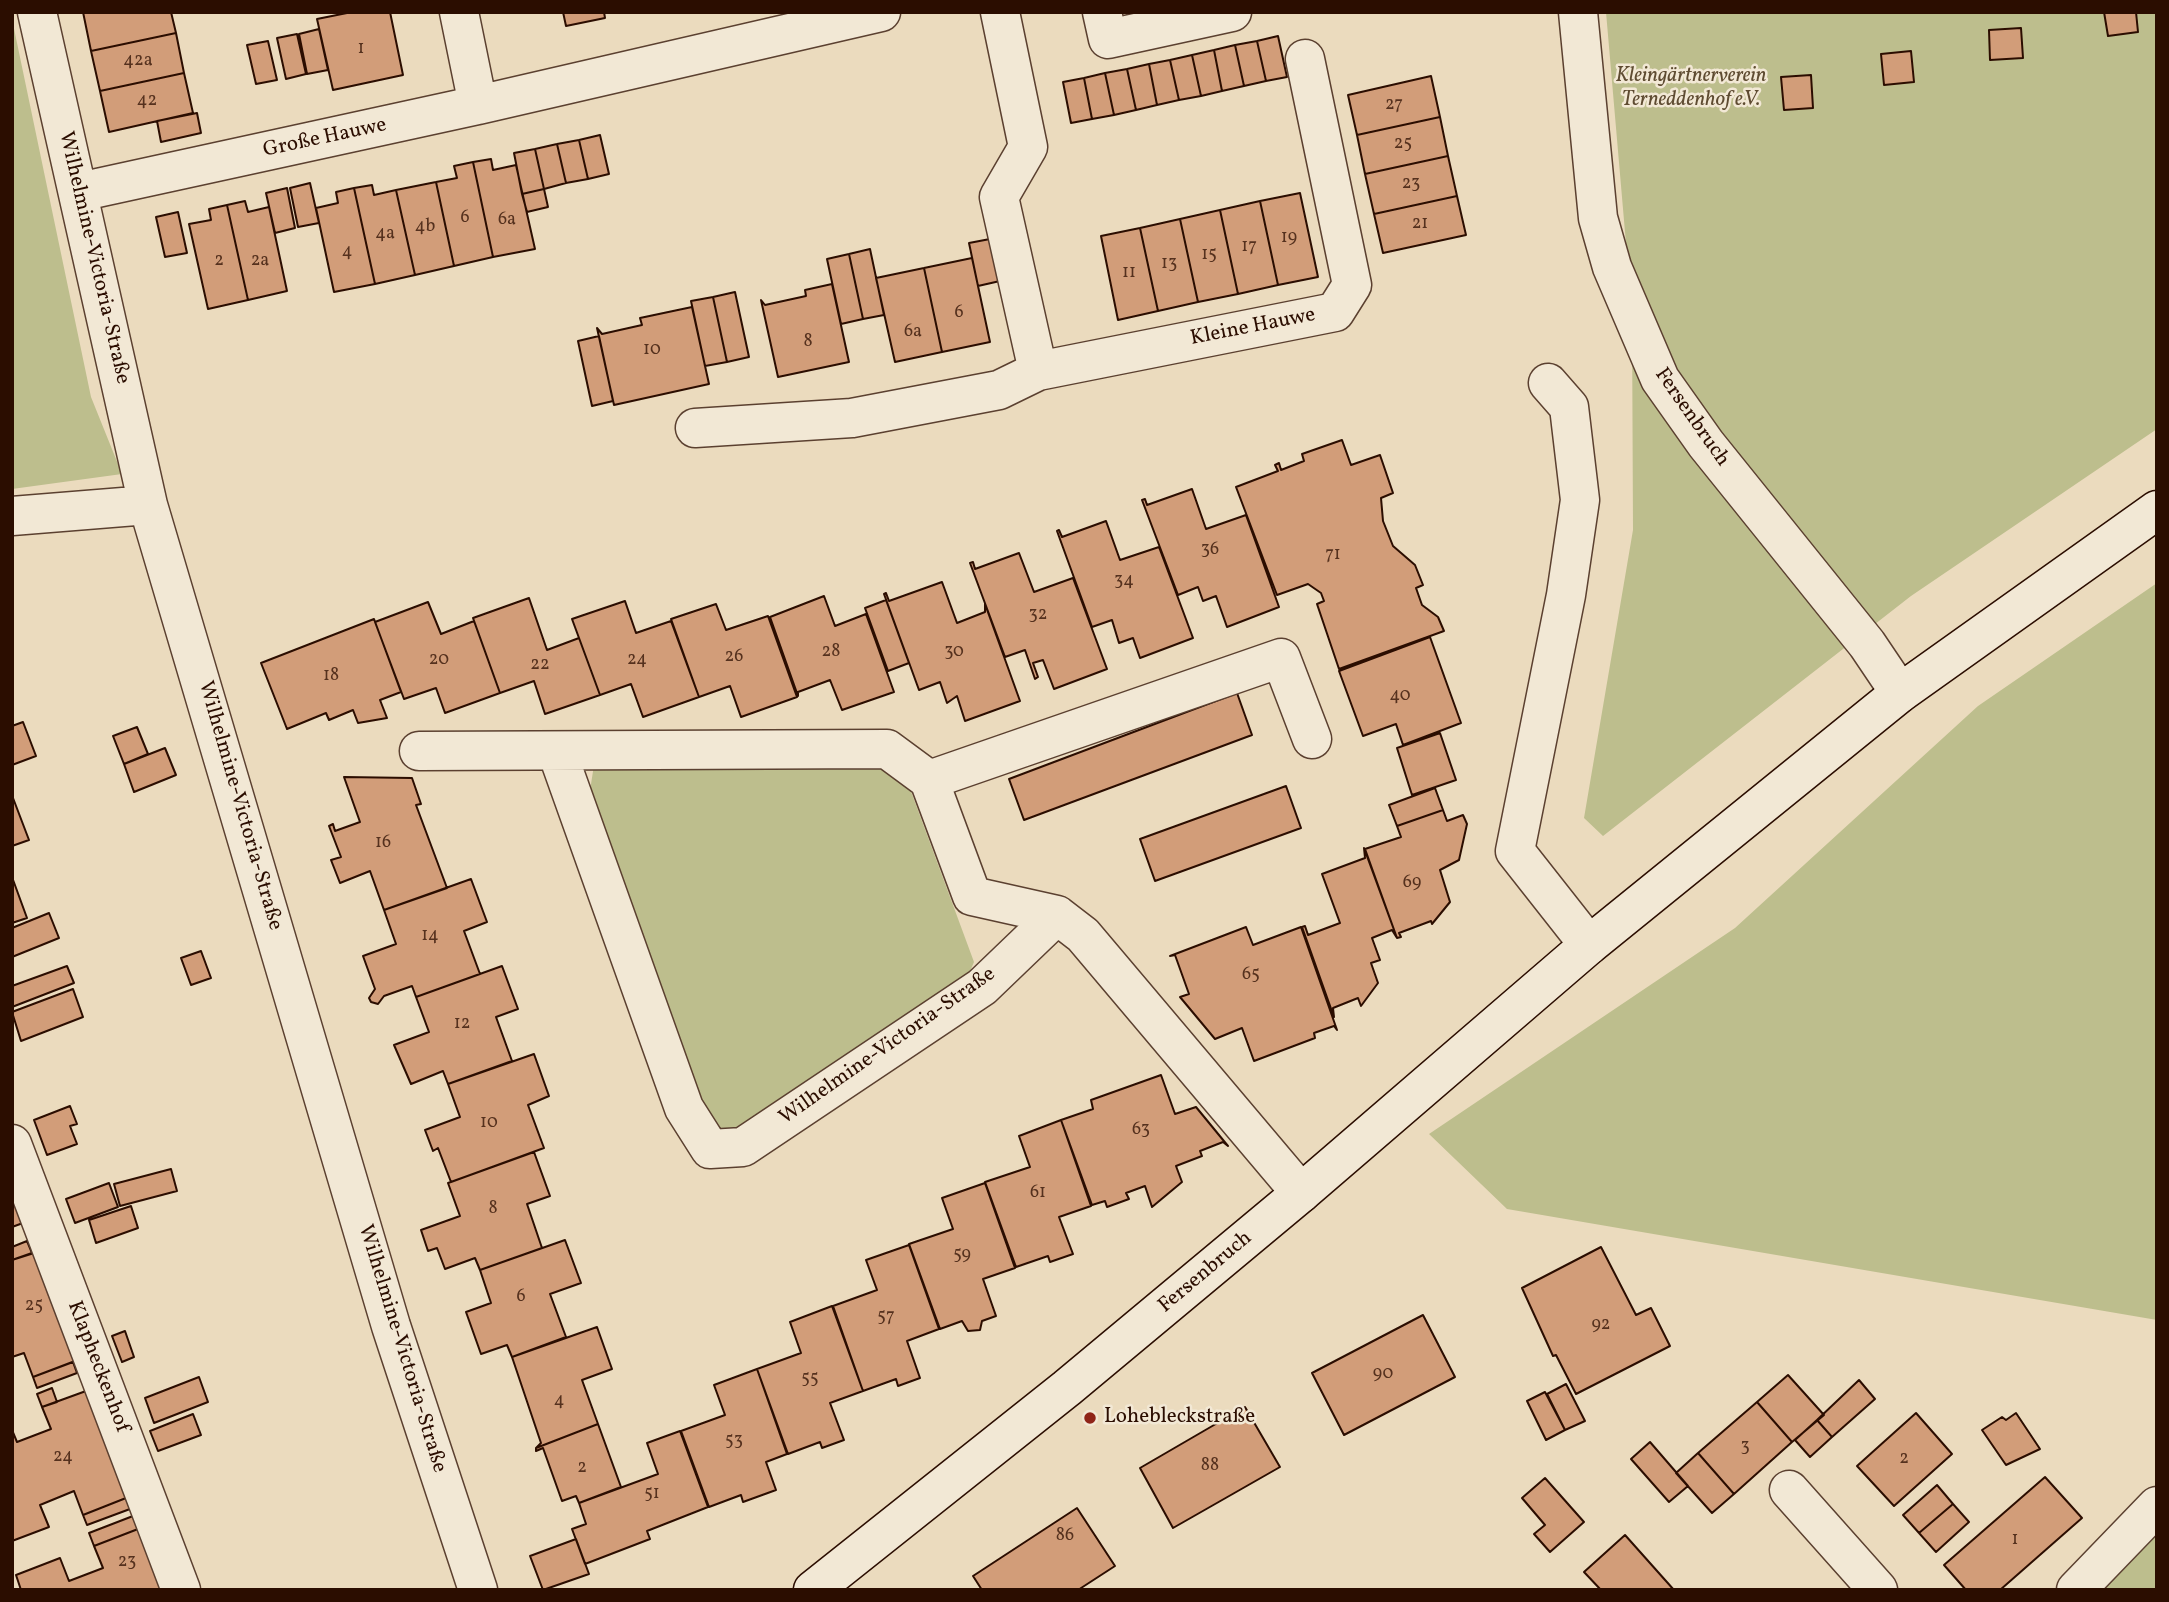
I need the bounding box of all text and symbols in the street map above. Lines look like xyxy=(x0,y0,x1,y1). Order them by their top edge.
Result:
house number: 1 xyxy=(358,39,364,61)
house number: 42a xyxy=(123,51,153,73)
park label: Kleingärtnerverein Terneddenhof e.V. xyxy=(1616,64,1766,114)
house number: 42 xyxy=(137,91,157,113)
house number: 27 xyxy=(1385,95,1403,117)
street label: Große Hauwe xyxy=(261,114,389,164)
street label: Wilhelmine-Victoria-Straße xyxy=(52,129,134,387)
house number: 25 xyxy=(1394,134,1412,156)
house number: 23 xyxy=(1402,174,1420,196)
house number: 6 xyxy=(460,208,470,230)
house number: 6a xyxy=(498,210,516,232)
house number: 21 xyxy=(1412,214,1428,236)
house number: 4b xyxy=(415,217,435,239)
house number: 4a xyxy=(375,224,395,246)
house number: 19 xyxy=(1281,228,1297,250)
house number: 17 xyxy=(1241,237,1257,259)
house number: 4 xyxy=(342,242,352,264)
house number: 15 xyxy=(1201,245,1217,267)
house number: 2 xyxy=(214,251,224,273)
house number: 2a xyxy=(251,251,269,273)
house number: 13 xyxy=(1161,254,1177,276)
house number: 11 xyxy=(1122,263,1136,285)
house number: 6 xyxy=(954,303,964,325)
street label: Kleine Hauwe xyxy=(1188,304,1318,352)
house number: 6a xyxy=(904,322,922,344)
house number: 8 xyxy=(803,332,813,354)
house number: 10 xyxy=(643,340,661,362)
street label: Fersenbruch xyxy=(1648,364,1734,472)
house number: 36 xyxy=(1201,540,1219,562)
house number: 71 xyxy=(1325,545,1341,567)
house number: 34 xyxy=(1114,571,1134,593)
house number: 32 xyxy=(1029,605,1047,627)
house number: 28 xyxy=(822,642,840,664)
house number: 30 xyxy=(944,642,964,664)
house number: 26 xyxy=(725,647,743,669)
house number: 20 xyxy=(429,650,449,672)
house number: 24 xyxy=(627,650,647,672)
house number: 22 xyxy=(530,655,550,677)
house number: 18 xyxy=(323,666,339,688)
street label: Wilhelmine-Victoria-Straße xyxy=(191,678,287,934)
house number: 40 xyxy=(1389,686,1411,708)
house number: 16 xyxy=(375,833,391,855)
house number: 69 xyxy=(1403,873,1421,895)
house number: 14 xyxy=(421,926,439,948)
street label: Wilhelmine-Victoria-Straße xyxy=(775,963,1001,1131)
house number: 65 xyxy=(1242,965,1260,987)
house number: 12 xyxy=(454,1014,470,1036)
house number: 10 xyxy=(480,1113,498,1135)
house number: 63 xyxy=(1132,1120,1150,1142)
house number: 61 xyxy=(1030,1183,1046,1205)
house number: 8 xyxy=(488,1199,498,1221)
street label: Wilhelmine-Victoria-Straße xyxy=(351,1222,451,1476)
street label: Fersenbruch xyxy=(1154,1227,1258,1319)
house number: 59 xyxy=(953,1245,971,1267)
house number: 6 xyxy=(516,1287,526,1309)
house number: 25 xyxy=(25,1296,43,1318)
street label: Klapheckenhof xyxy=(60,1298,134,1436)
house number: 57 xyxy=(877,1307,895,1329)
house number: 92 xyxy=(1591,1315,1611,1337)
house number: 90 xyxy=(1373,1364,1393,1386)
house number: 55 xyxy=(801,1369,819,1391)
house number: 4 xyxy=(554,1391,564,1413)
place label: Lohebleckstraße xyxy=(1104,1405,1255,1431)
marker: Lohebleckstraße xyxy=(1082,1410,1098,1426)
house number: 53 xyxy=(725,1431,743,1453)
house number: 3 xyxy=(1740,1437,1750,1459)
house number: 24 xyxy=(53,1447,73,1469)
house number: 2 xyxy=(1899,1449,1909,1471)
house number: 88 xyxy=(1201,1456,1219,1478)
house number: 2 xyxy=(577,1458,587,1480)
house number: 51 xyxy=(644,1484,660,1506)
house number: 86 xyxy=(1056,1526,1074,1548)
house number: 1 xyxy=(2012,1530,2018,1552)
house number: 23 xyxy=(118,1552,136,1574)

